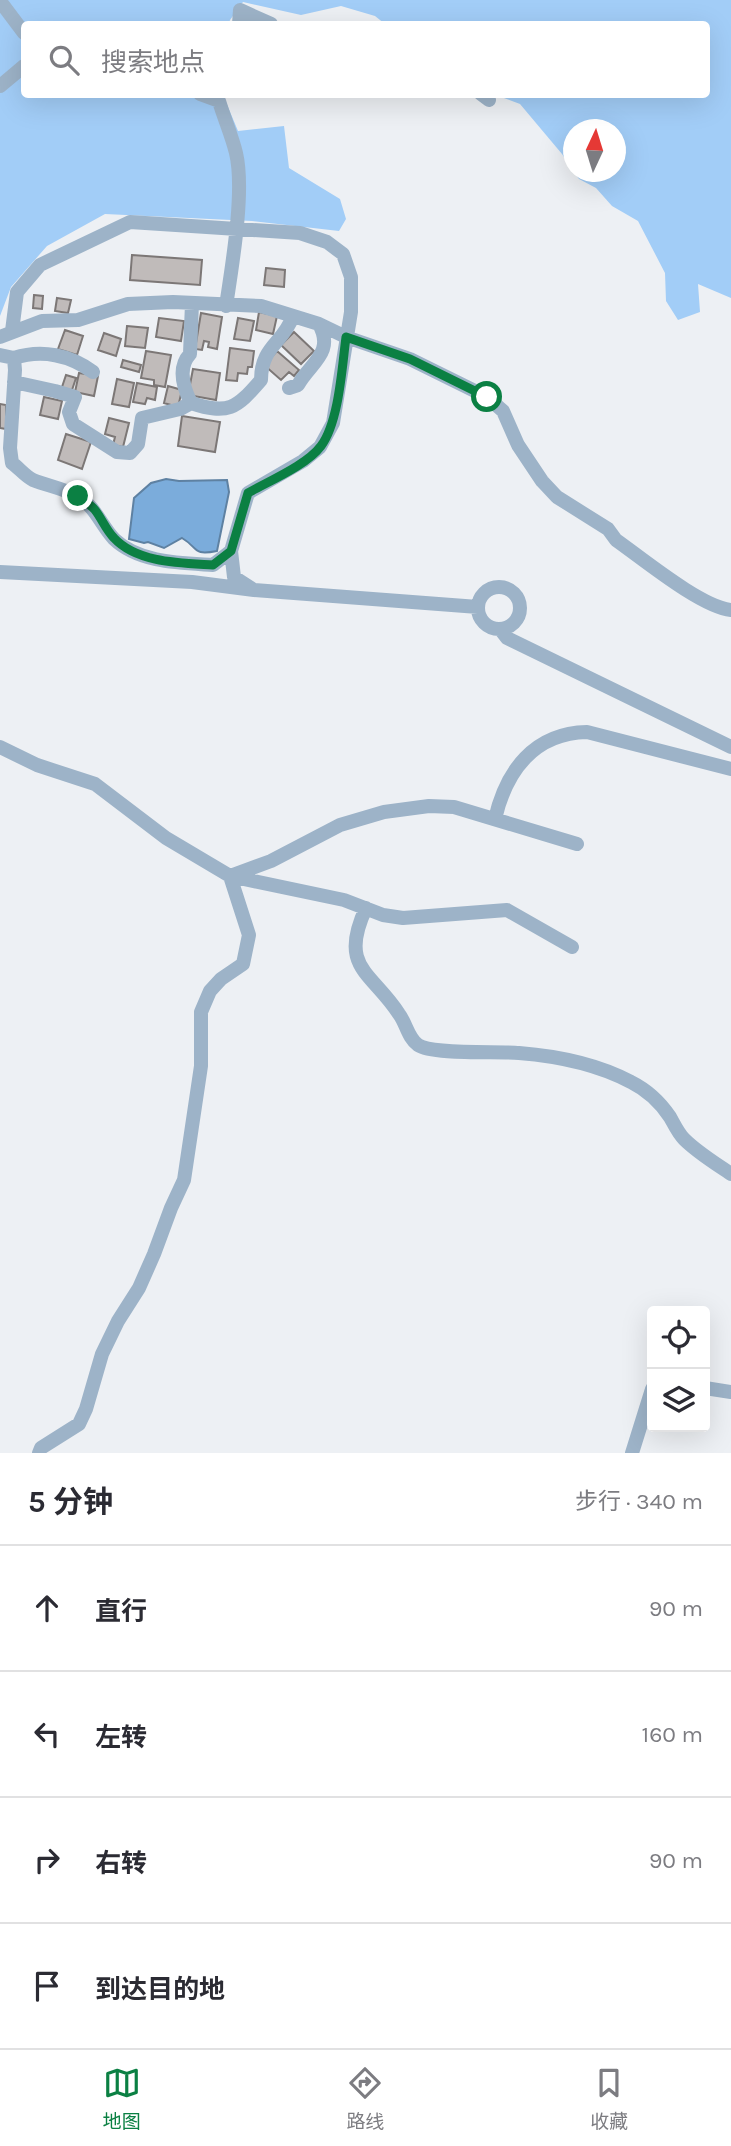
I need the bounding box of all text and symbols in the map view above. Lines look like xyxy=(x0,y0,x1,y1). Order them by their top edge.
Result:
search box xyxy=(21,21,710,98)
icon: search xyxy=(45,41,83,79)
text: 搜索地点 xyxy=(101,47,205,78)
north arrow xyxy=(563,119,626,182)
route start xyxy=(471,381,502,412)
route end xyxy=(62,480,93,511)
map controls xyxy=(647,1306,710,1432)
button: locate xyxy=(647,1306,710,1369)
button: layers xyxy=(647,1369,710,1432)
text: 5 分钟 xyxy=(28,1484,113,1520)
text: 步行 · 340 m xyxy=(575,1488,703,1515)
icon: ahead xyxy=(28,1589,66,1627)
text: 90 m xyxy=(649,1595,703,1622)
text: 直行 xyxy=(95,1596,147,1627)
icon: left xyxy=(28,1715,66,1753)
text: 160 m xyxy=(642,1721,703,1748)
text: 左转 xyxy=(95,1722,147,1753)
icon: right xyxy=(28,1841,66,1879)
text: 90 m xyxy=(649,1847,703,1874)
text: 右转 xyxy=(95,1848,147,1879)
icon: arrive xyxy=(28,1967,66,2005)
text: 到达目的地 xyxy=(95,1974,225,2005)
tab: 地图 xyxy=(103,2064,141,2133)
tab: 路线 xyxy=(346,2064,384,2133)
tab: 收藏 xyxy=(590,2064,628,2133)

